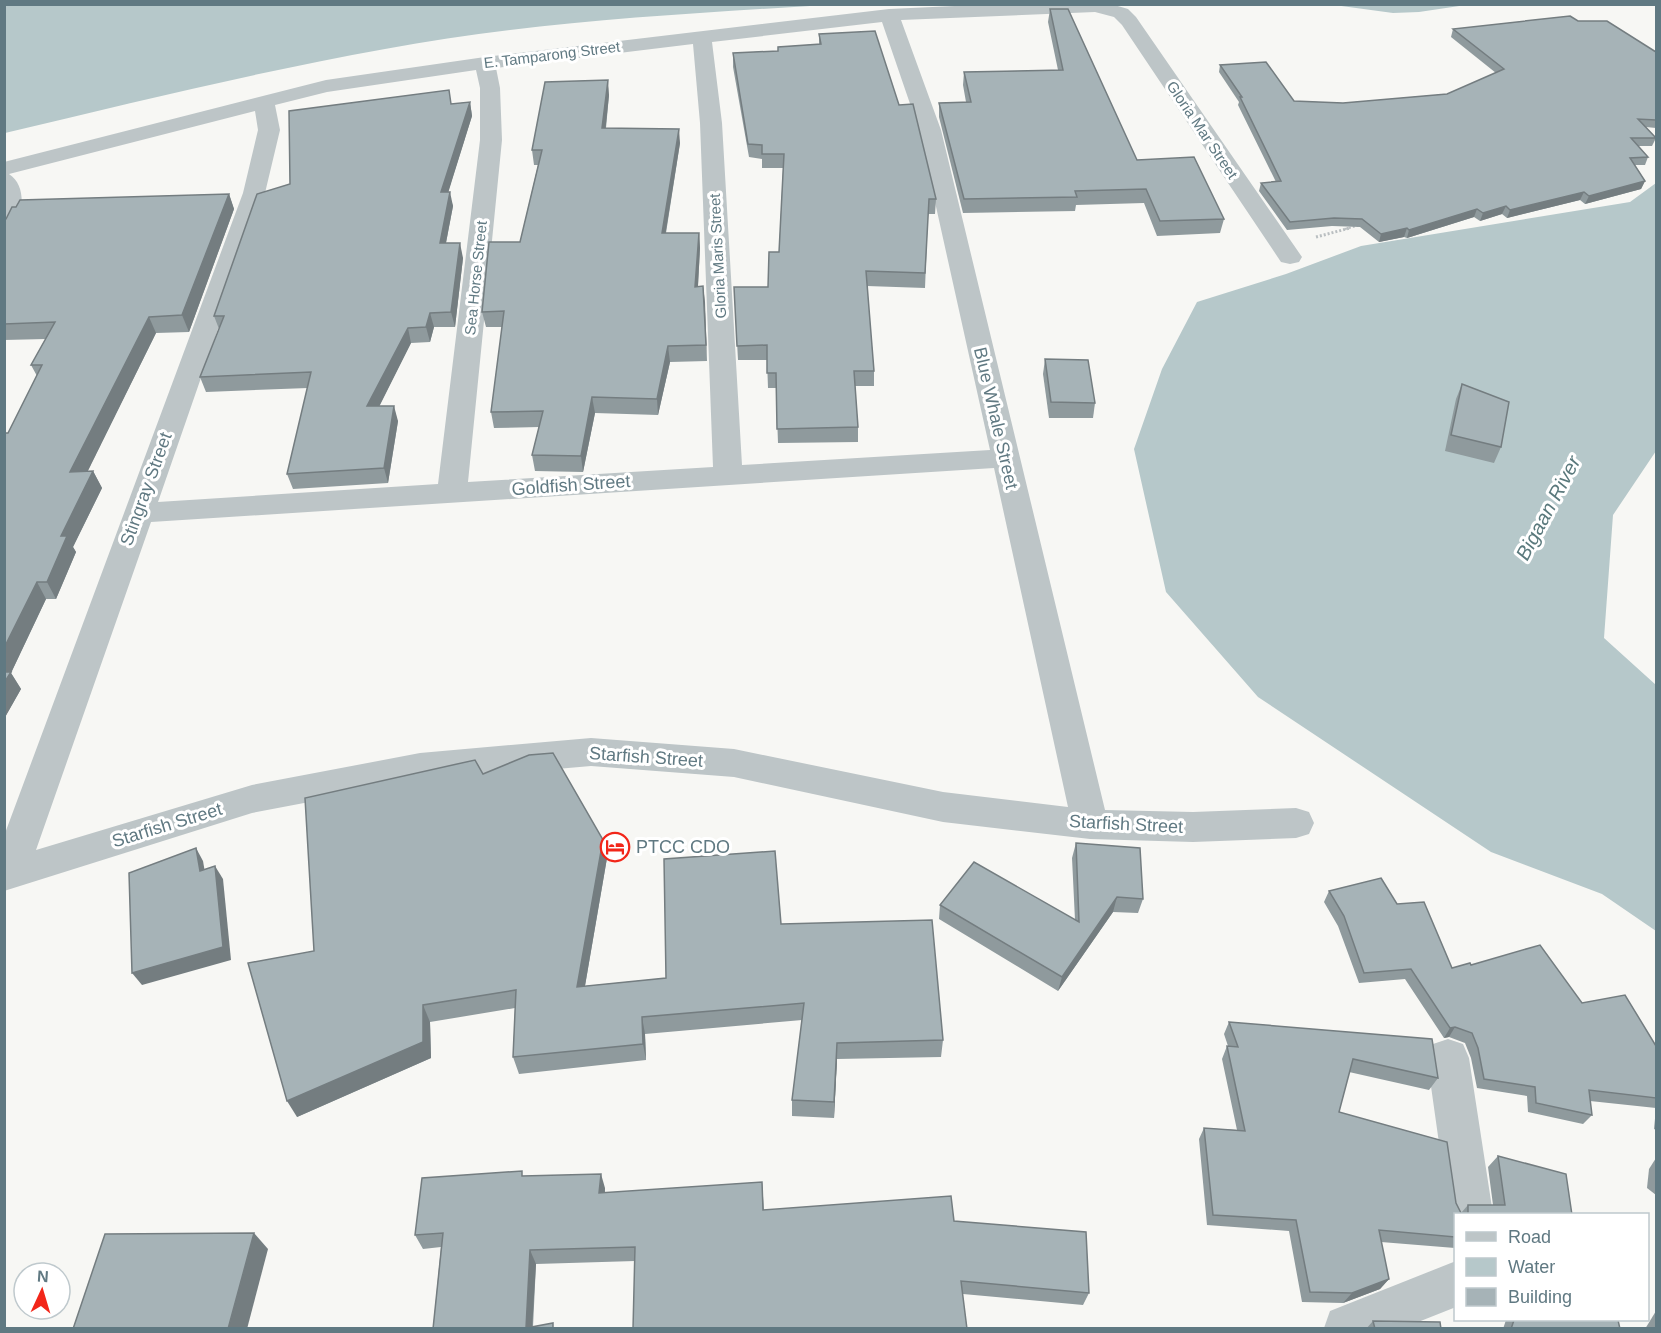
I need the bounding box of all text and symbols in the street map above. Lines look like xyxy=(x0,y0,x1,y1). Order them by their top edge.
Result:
street label: E. Tamparong Street xyxy=(483,38,622,71)
street label: Gloria Mar Street xyxy=(1163,78,1242,182)
street label: Gloria Maris Street xyxy=(706,192,729,319)
street label: Sea Horse Street xyxy=(461,219,490,336)
street label: Blue Whale Street xyxy=(970,345,1022,491)
street label: Stingray Street xyxy=(116,430,176,548)
water label: Bigaan River xyxy=(1511,451,1585,564)
street label: Goldfish Street xyxy=(511,471,631,499)
street label: Starfish Street xyxy=(588,743,704,771)
street label: Starfish Street xyxy=(110,799,224,851)
street label: Starfish Street xyxy=(1069,811,1183,837)
hotel icon: PTCC CDO xyxy=(599,831,631,863)
place label: PTCC CDO xyxy=(636,837,730,857)
legend xyxy=(1454,1213,1649,1321)
text: Road xyxy=(1508,1227,1551,1247)
text: Water xyxy=(1508,1257,1555,1277)
north arrow xyxy=(12,1261,72,1321)
text: N xyxy=(37,1268,49,1285)
text: Building xyxy=(1508,1287,1572,1307)

